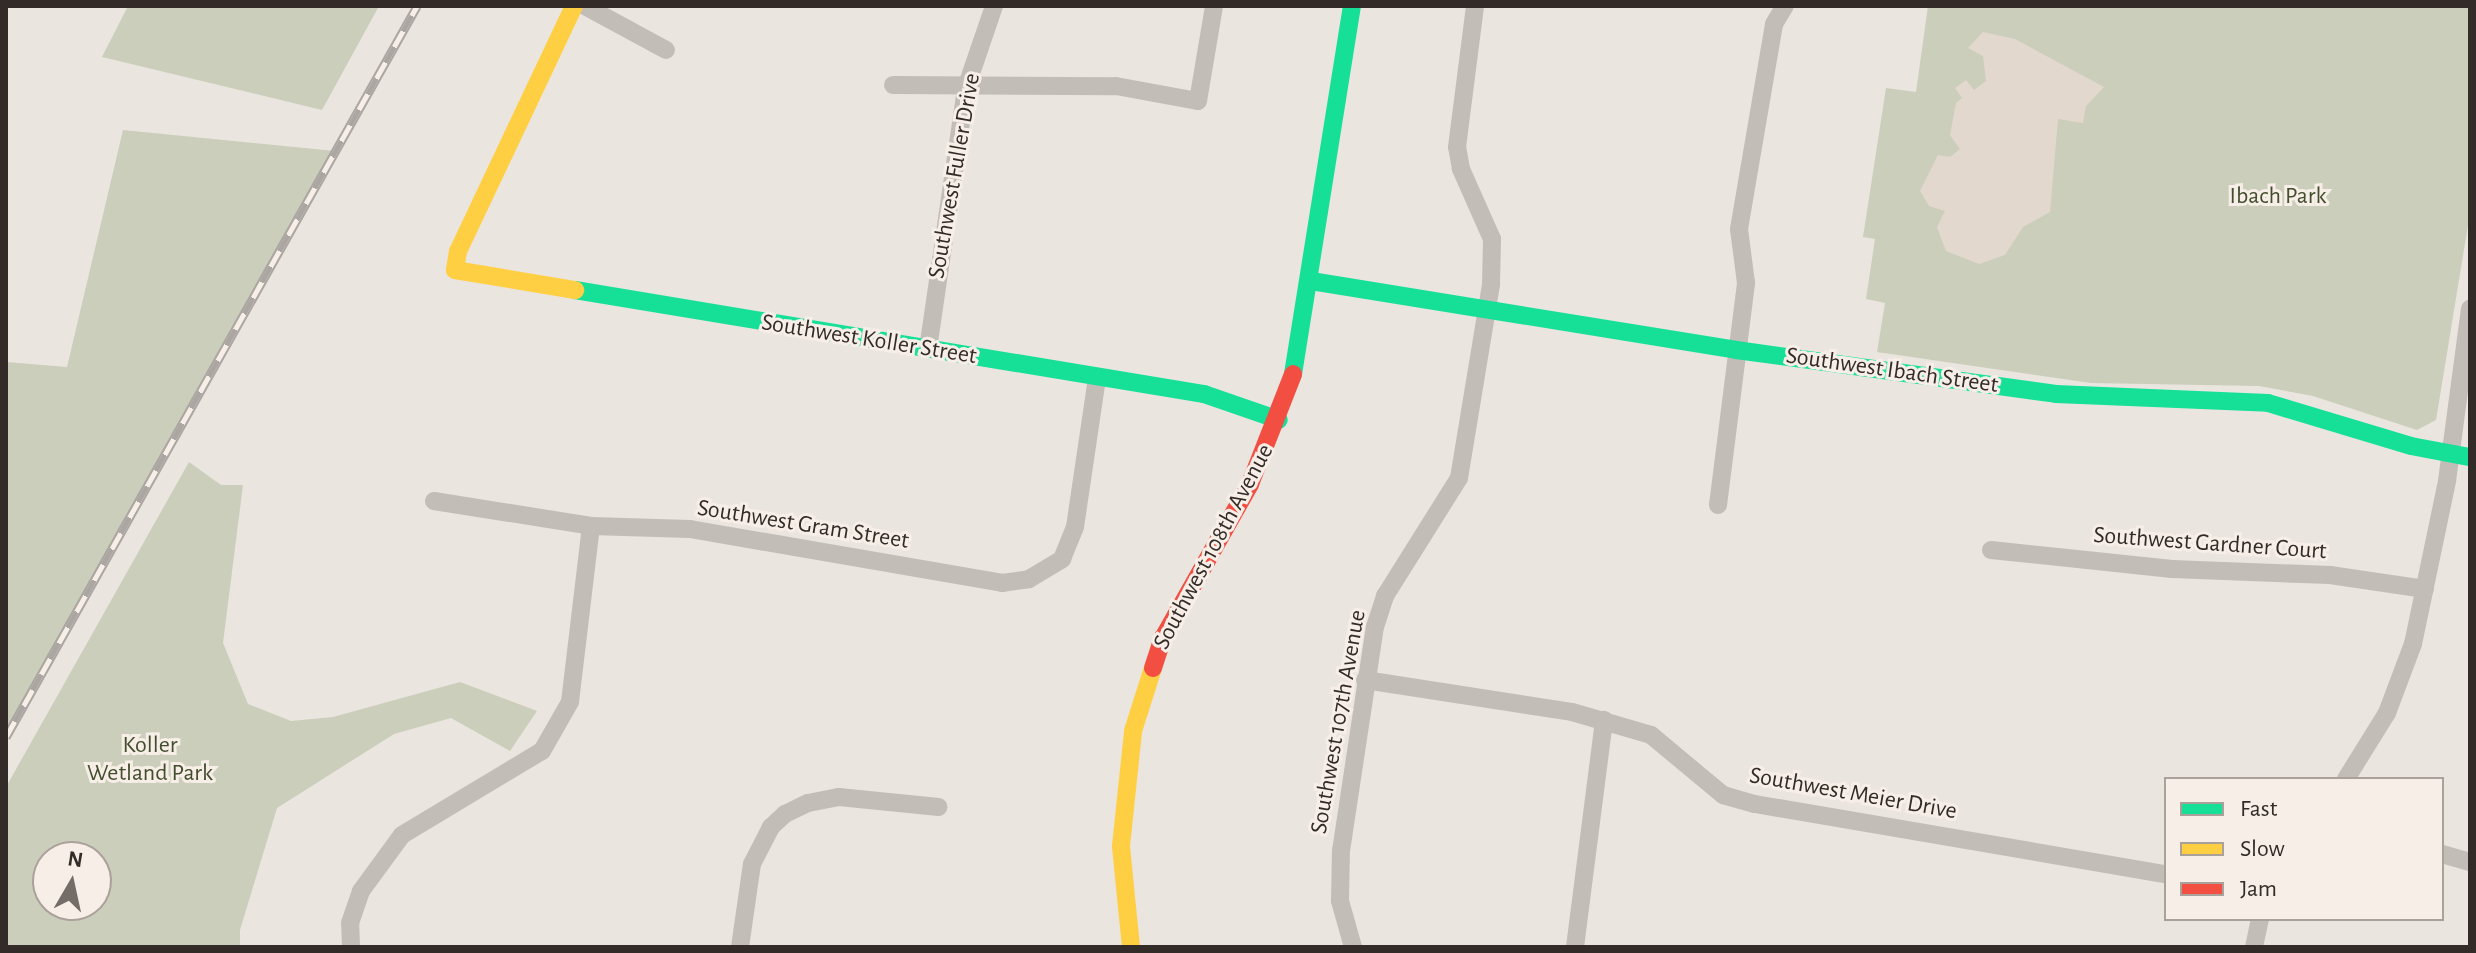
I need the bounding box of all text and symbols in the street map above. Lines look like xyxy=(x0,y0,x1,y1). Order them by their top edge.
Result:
street label: Southwest Fuller Drive xyxy=(923,71,987,281)
park label: Ibach Park xyxy=(2230,183,2326,211)
street label: Southwest Koller Street xyxy=(759,309,979,371)
street label: Southwest Ibach Street xyxy=(1784,342,2000,400)
street label: Southwest 108th Avenue xyxy=(1148,439,1280,655)
street label: Southwest Gram Street xyxy=(695,494,911,556)
street label: Southwest Gardner Court xyxy=(2093,521,2327,567)
street label: Southwest 107th Avenue xyxy=(1305,608,1373,836)
park label: Koller Wetland Park xyxy=(87,732,213,788)
street label: Southwest Meier Drive xyxy=(1747,762,1959,826)
legend xyxy=(2164,777,2444,921)
text: Fast xyxy=(2240,797,2277,821)
text: Slow xyxy=(2240,837,2285,861)
north arrow xyxy=(32,841,112,921)
text: N xyxy=(66,847,85,871)
text: Jam xyxy=(2240,877,2277,901)

